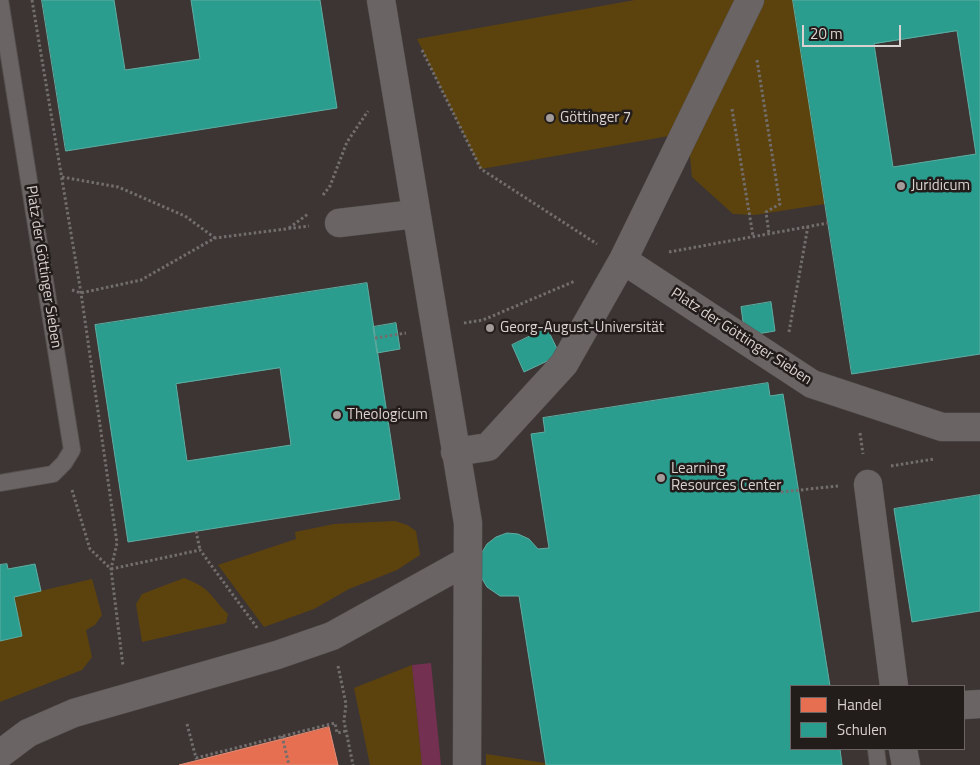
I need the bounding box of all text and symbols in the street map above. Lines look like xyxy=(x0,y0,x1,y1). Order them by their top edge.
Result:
scale bar xyxy=(805,15,904,47)
text: 20 m xyxy=(810,22,843,45)
place label: Göttinger 7 xyxy=(560,109,631,127)
marker: Göttinger 7 xyxy=(544,112,556,124)
place label: Juridicum xyxy=(911,177,970,195)
marker: Juridicum xyxy=(895,180,907,192)
street label: Platz der Göttinger Sieben xyxy=(21,184,65,350)
street label: Platz der Göttinger Sieben xyxy=(667,285,815,389)
place label: Georg-August-Universität xyxy=(500,319,664,337)
marker: Georg-August-Universität xyxy=(484,322,496,334)
place label: Theologicum xyxy=(347,406,428,424)
marker: Theologicum xyxy=(331,409,343,421)
place label: Learning Resources Center xyxy=(671,460,782,495)
marker: Learning Resources Center xyxy=(655,472,667,484)
legend xyxy=(790,685,965,750)
text: Handel xyxy=(837,693,882,716)
text: Schulen xyxy=(837,718,887,741)

